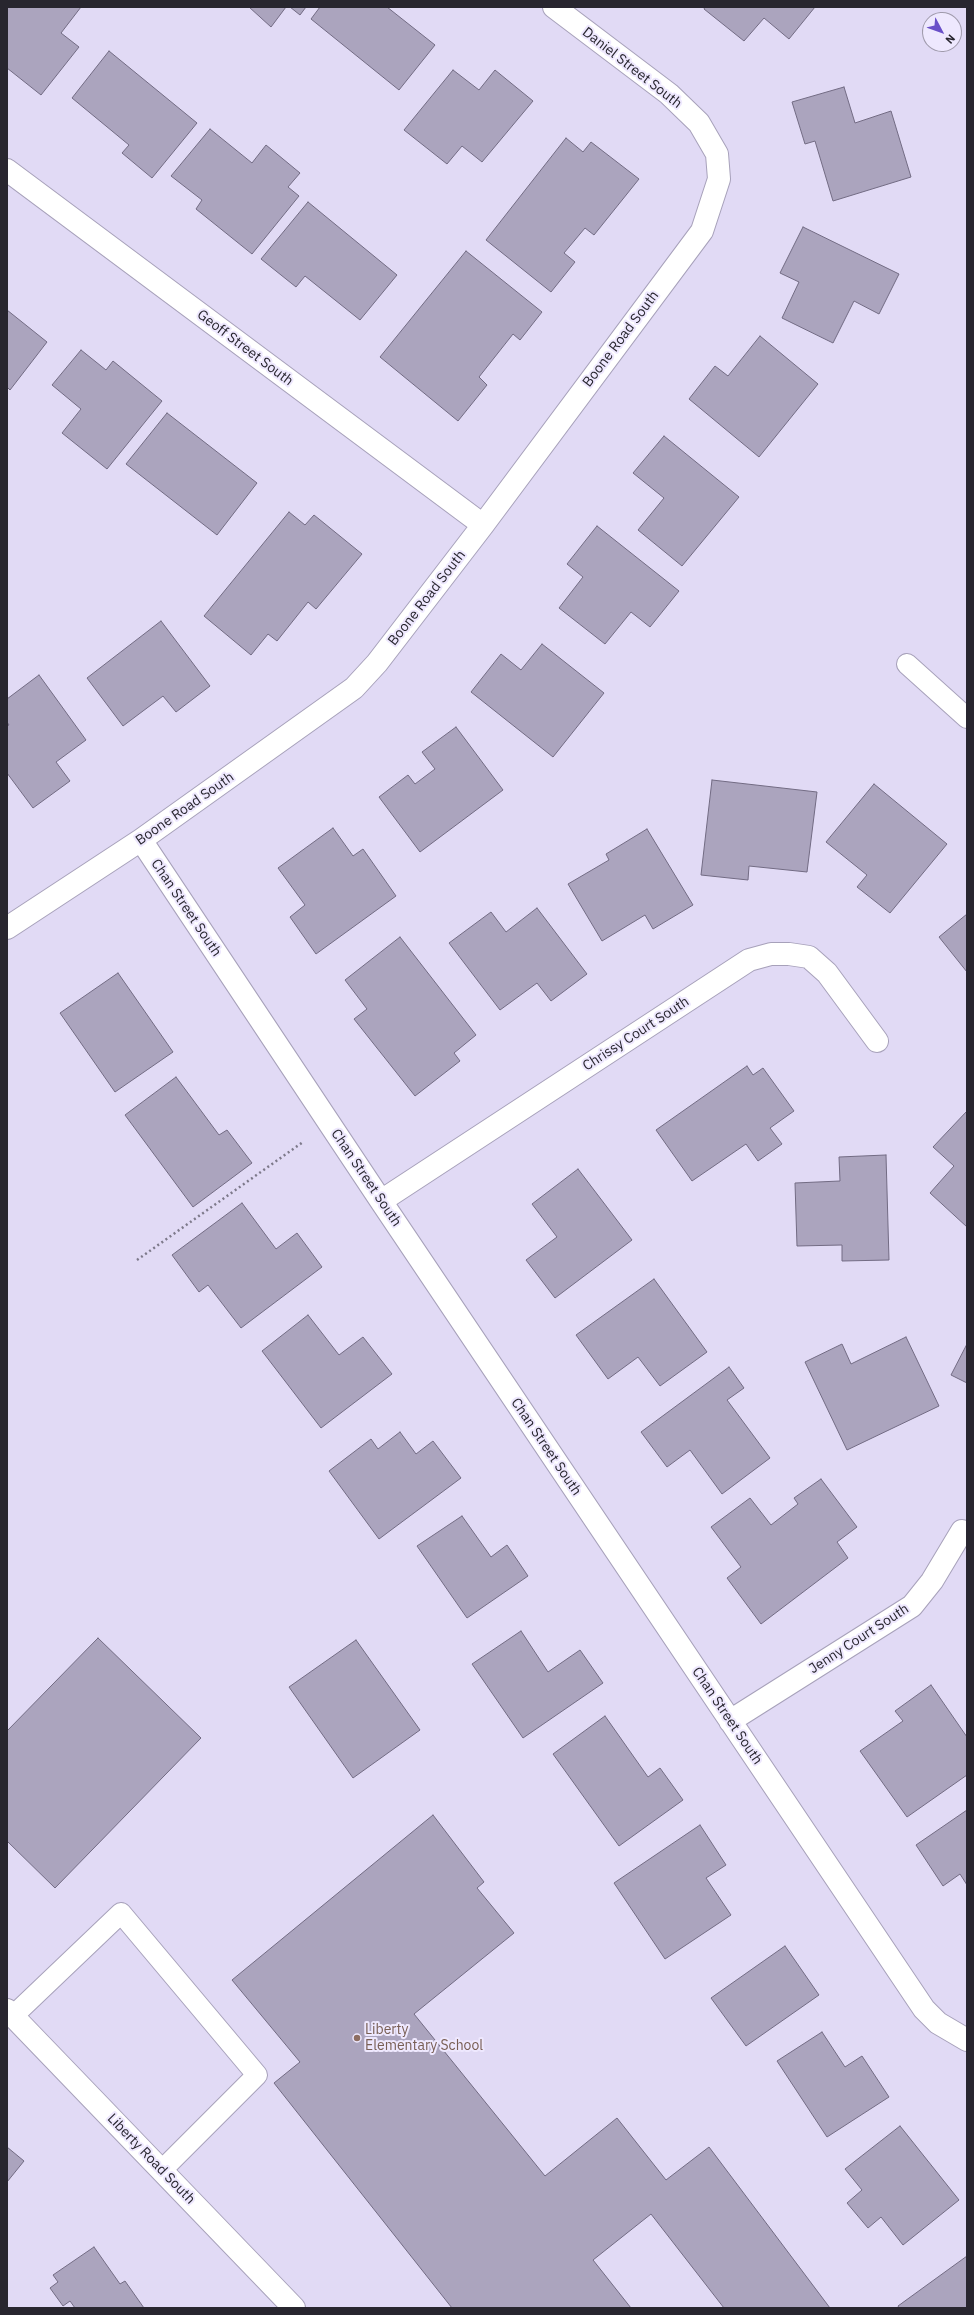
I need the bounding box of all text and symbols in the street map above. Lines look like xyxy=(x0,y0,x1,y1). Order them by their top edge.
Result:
north arrow xyxy=(922,12,962,52)
street label: Daniel Street South xyxy=(579,24,685,112)
text: N xyxy=(942,32,958,47)
street label: Boone Road South xyxy=(579,288,663,390)
street label: Geoff Street South xyxy=(194,306,296,390)
street label: Boone Road South xyxy=(385,547,469,649)
street label: Boone Road South xyxy=(133,769,237,849)
street label: Chan Street South xyxy=(147,856,225,960)
street label: Chrissy Court South xyxy=(580,993,692,1075)
street label: Chan Street South xyxy=(327,1126,405,1230)
street label: Chan Street South xyxy=(507,1395,585,1499)
street label: Jenny Court South xyxy=(806,1600,912,1678)
street label: Chan Street South xyxy=(688,1664,766,1768)
place label: Liberty Elementary School xyxy=(365,2022,483,2054)
marker: Liberty Elementary School xyxy=(352,2033,362,2043)
street label: Liberty Road South xyxy=(104,2110,198,2208)

